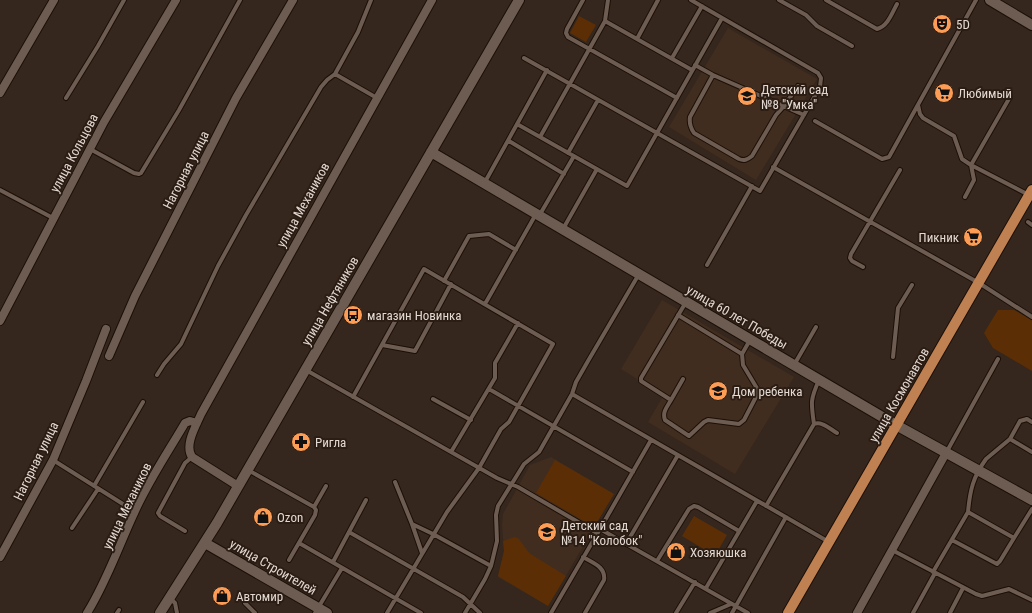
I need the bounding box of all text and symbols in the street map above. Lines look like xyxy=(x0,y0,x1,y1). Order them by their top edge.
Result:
theatre icon: 5D xyxy=(931,13,953,35)
place label: 5D xyxy=(956,17,970,32)
place label: Детский сад №8 "Умка" xyxy=(761,82,828,112)
supermarket icon: Любимый xyxy=(933,82,955,104)
school or university icon: Детский сад №8 "Умка" xyxy=(736,85,758,107)
place label: Любимый xyxy=(958,86,1012,101)
street label: улица Кольцова xyxy=(47,111,101,195)
street label: Нагорная улица xyxy=(160,129,212,211)
street label: улица Механиков xyxy=(273,160,333,250)
supermarket icon: Пикник xyxy=(962,226,984,248)
place label: Пикник xyxy=(919,230,960,245)
street label: улица Нефтяников xyxy=(298,254,362,348)
street label: улица 60 лет Победы xyxy=(684,282,790,352)
bus stop icon: магазин Новинка xyxy=(342,304,364,326)
place label: магазин Новинка xyxy=(367,308,462,323)
street label: улица Космонавтов xyxy=(866,345,932,445)
school or university icon: Дом ребенка xyxy=(707,380,729,402)
place label: Дом ребенка xyxy=(732,384,802,399)
street label: Нагорная улица xyxy=(11,419,61,503)
pharmacy icon: Ригла xyxy=(290,431,312,453)
place label: Ригла xyxy=(315,435,346,450)
street label: улица Механиков xyxy=(100,460,154,552)
shop icon: Ozon xyxy=(252,506,274,528)
place label: Ozon xyxy=(277,510,303,525)
place label: Детский сад №14 "Колобок" xyxy=(561,518,642,548)
school or university icon: Детский сад №14 "Колобок" xyxy=(536,521,558,543)
street label: улица Строителей xyxy=(227,536,319,598)
shop icon: Хозяюшка xyxy=(665,541,687,563)
place label: Хозяюшка xyxy=(690,545,746,560)
shop icon: Автомир xyxy=(211,585,233,607)
place label: Автомир xyxy=(236,589,283,604)

